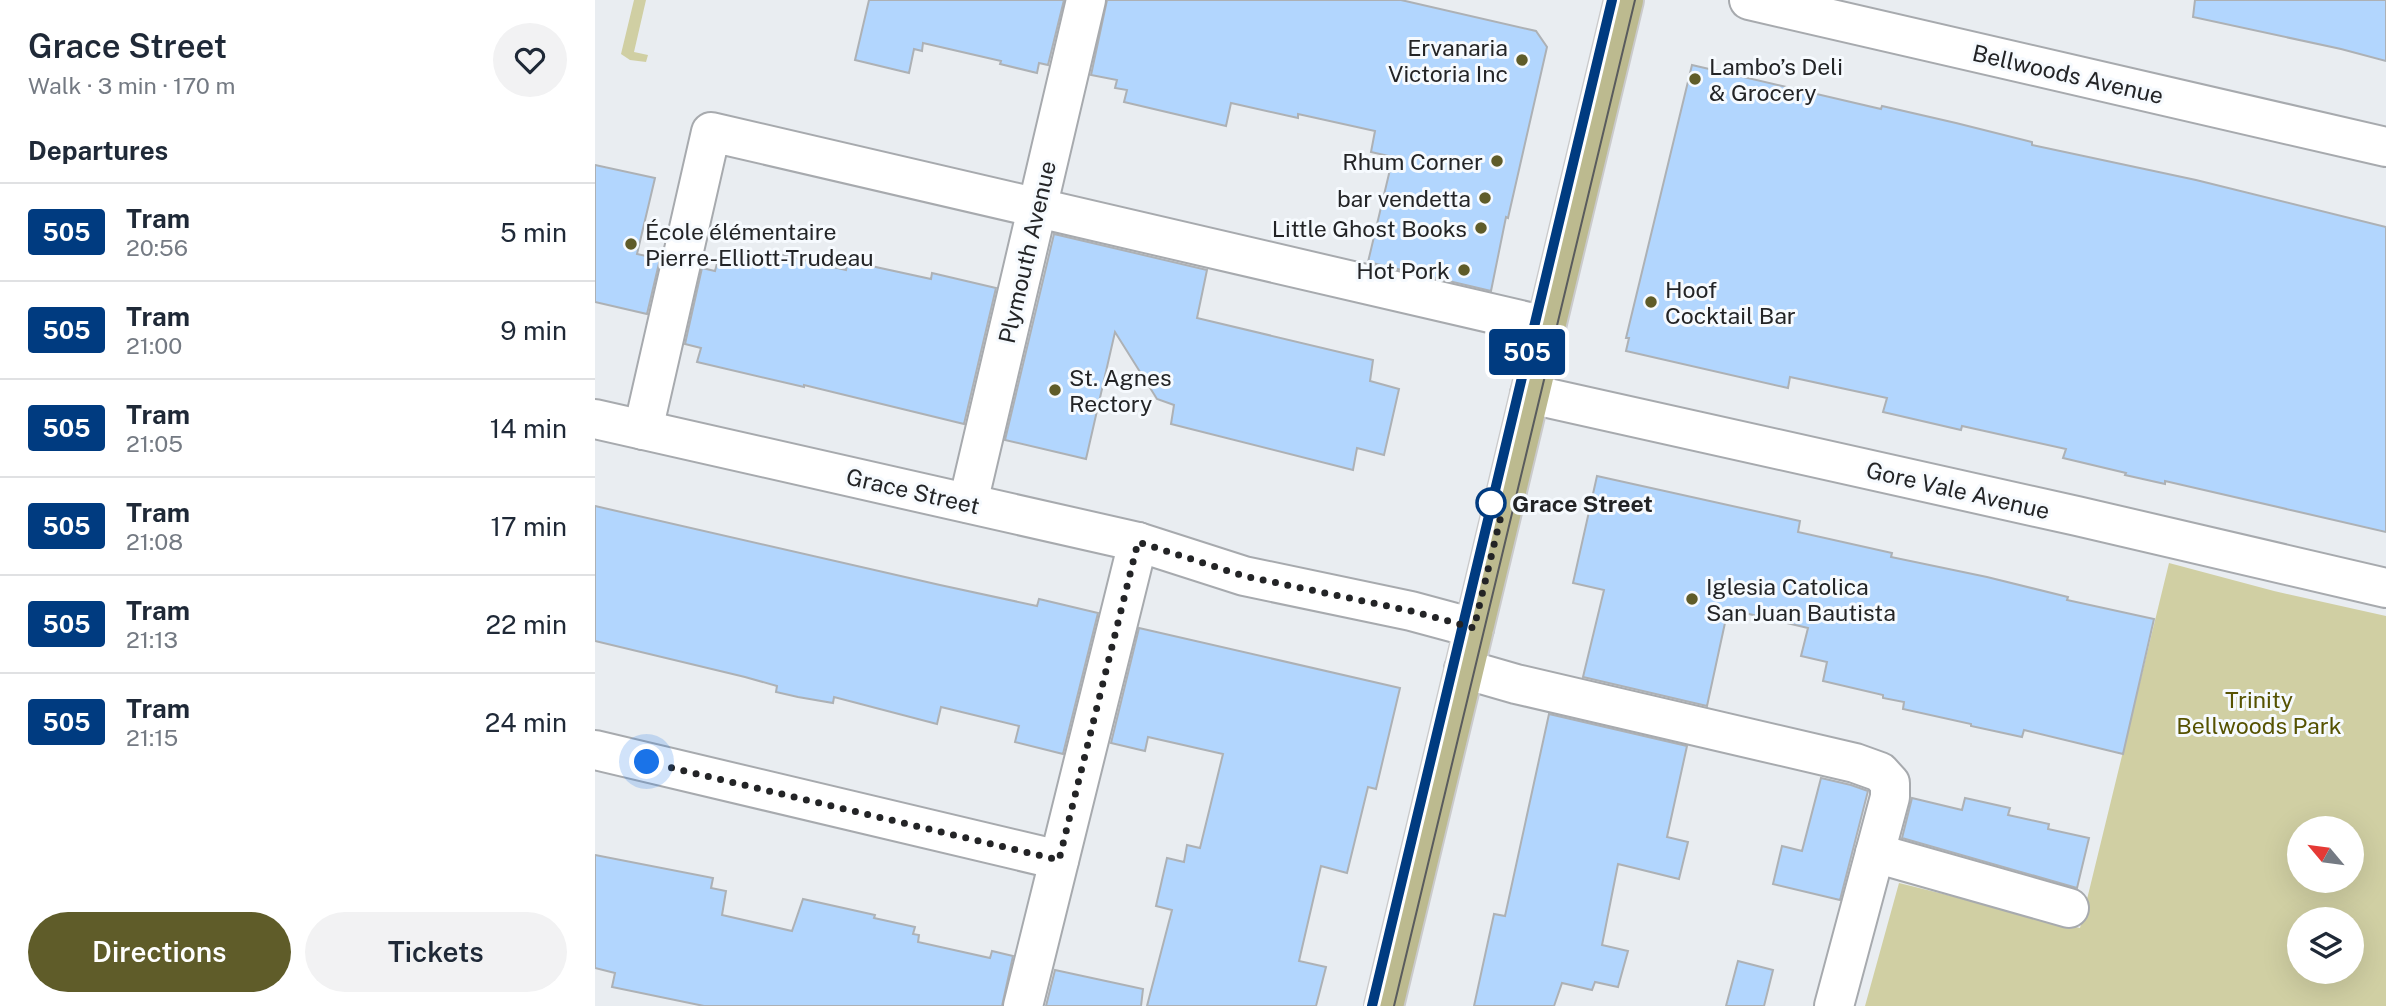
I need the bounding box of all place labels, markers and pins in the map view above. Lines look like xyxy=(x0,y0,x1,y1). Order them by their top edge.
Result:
place label: Ervanaria Victoria Inc xyxy=(1388,34,1508,87)
marker: Ervanaria Victoria Inc xyxy=(1514,52,1530,68)
place label: Lambo’s Deli & Grocery xyxy=(1709,53,1843,106)
marker: Lambo’s Deli & Grocery xyxy=(1687,71,1703,87)
place label: Rhum Corner xyxy=(1342,148,1483,175)
marker: Rhum Corner xyxy=(1489,153,1505,169)
place label: bar vendetta xyxy=(1337,185,1471,212)
marker: bar vendetta xyxy=(1477,190,1493,206)
place label: Little Ghost Books xyxy=(1272,215,1467,242)
place label: École élémentaire Pierre-Elliott-Trudeau xyxy=(645,218,874,271)
marker: Little Ghost Books xyxy=(1473,220,1489,236)
marker: École élémentaire Pierre-Elliott-Trudeau xyxy=(623,236,639,252)
place label: Hot Pork xyxy=(1356,257,1450,284)
marker: Hot Pork xyxy=(1456,262,1472,278)
place label: Hoof Cocktail Bar xyxy=(1665,276,1796,329)
marker: Hoof Cocktail Bar xyxy=(1643,294,1659,310)
place label: St. Agnes Rectory xyxy=(1069,364,1172,417)
marker: St. Agnes Rectory xyxy=(1047,382,1063,398)
marker: Grace Street xyxy=(1476,488,1506,518)
place label: Grace Street xyxy=(1512,490,1653,517)
place label: Iglesia Catolica San Juan Bautista xyxy=(1706,573,1896,626)
marker: Iglesia Catolica San Juan Bautista xyxy=(1684,591,1700,607)

